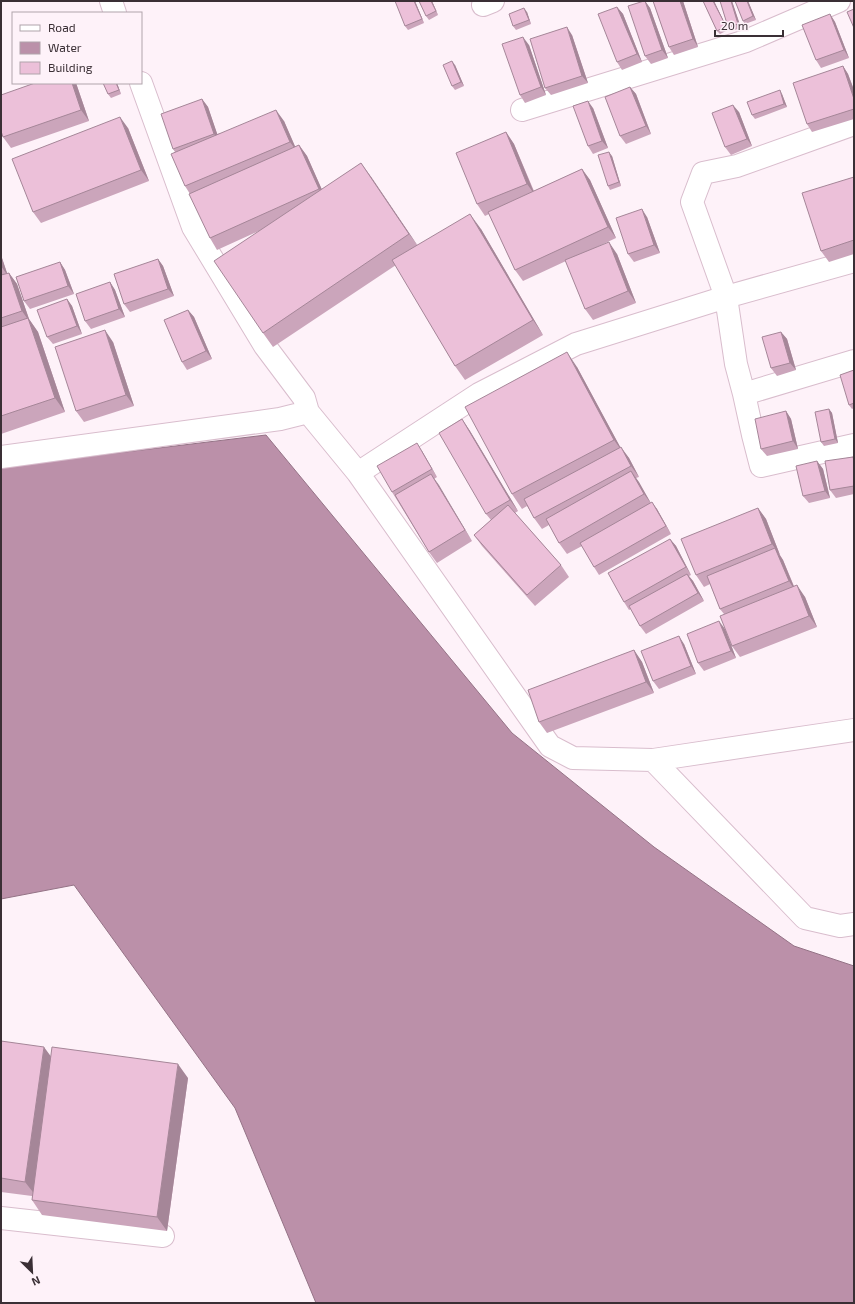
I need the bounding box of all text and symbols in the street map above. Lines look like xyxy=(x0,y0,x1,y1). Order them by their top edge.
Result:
legend xyxy=(12,12,142,84)
scale bar xyxy=(715,12,783,38)
text: 20 m xyxy=(721,18,748,32)
text: Road xyxy=(48,20,76,34)
text: Water xyxy=(48,40,82,54)
text: Building xyxy=(48,60,93,74)
north arrow xyxy=(12,1252,52,1292)
text: N xyxy=(30,1274,43,1289)

